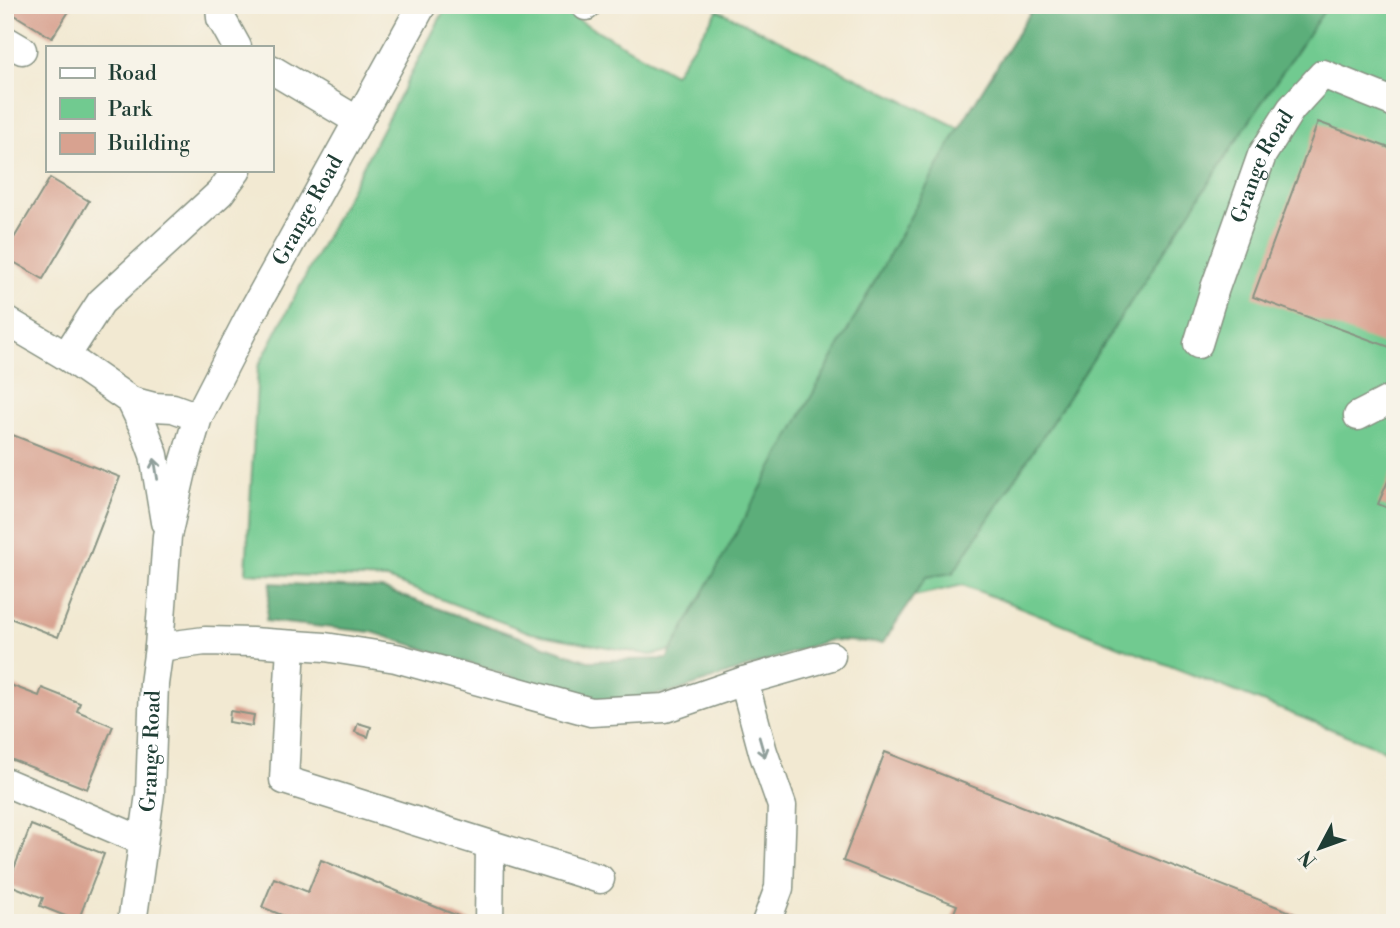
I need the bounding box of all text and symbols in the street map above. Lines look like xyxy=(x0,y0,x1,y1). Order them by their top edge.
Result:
legend xyxy=(46,46,273,172)
text: Road xyxy=(108,61,157,87)
text: Park xyxy=(108,97,153,123)
street label: Grange Road xyxy=(1226,105,1300,227)
text: Building xyxy=(107,131,190,157)
street label: Grange Road xyxy=(267,151,349,270)
one-way arrow xyxy=(149,458,162,481)
street label: Grange Road xyxy=(135,690,167,814)
one-way arrow xyxy=(756,736,769,758)
north arrow xyxy=(1284,813,1354,883)
text: N xyxy=(1294,845,1322,872)

